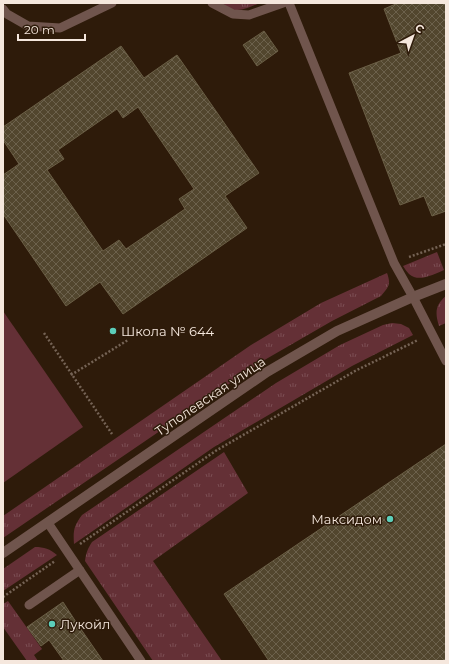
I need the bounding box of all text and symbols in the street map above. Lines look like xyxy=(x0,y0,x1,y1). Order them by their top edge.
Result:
scale bar xyxy=(18,16,85,42)
north arrow xyxy=(393,16,433,56)
text: С xyxy=(412,21,427,36)
text: 20 m xyxy=(24,22,55,37)
place label: Школа № 644 xyxy=(121,323,215,339)
marker: Школа № 644 xyxy=(108,326,118,336)
street label: Туполевская улица xyxy=(152,353,268,439)
place label: Максидом xyxy=(311,511,382,527)
marker: Максидом xyxy=(385,514,395,524)
place label: Лукойл xyxy=(60,616,110,632)
marker: Лукойл xyxy=(47,619,57,629)

